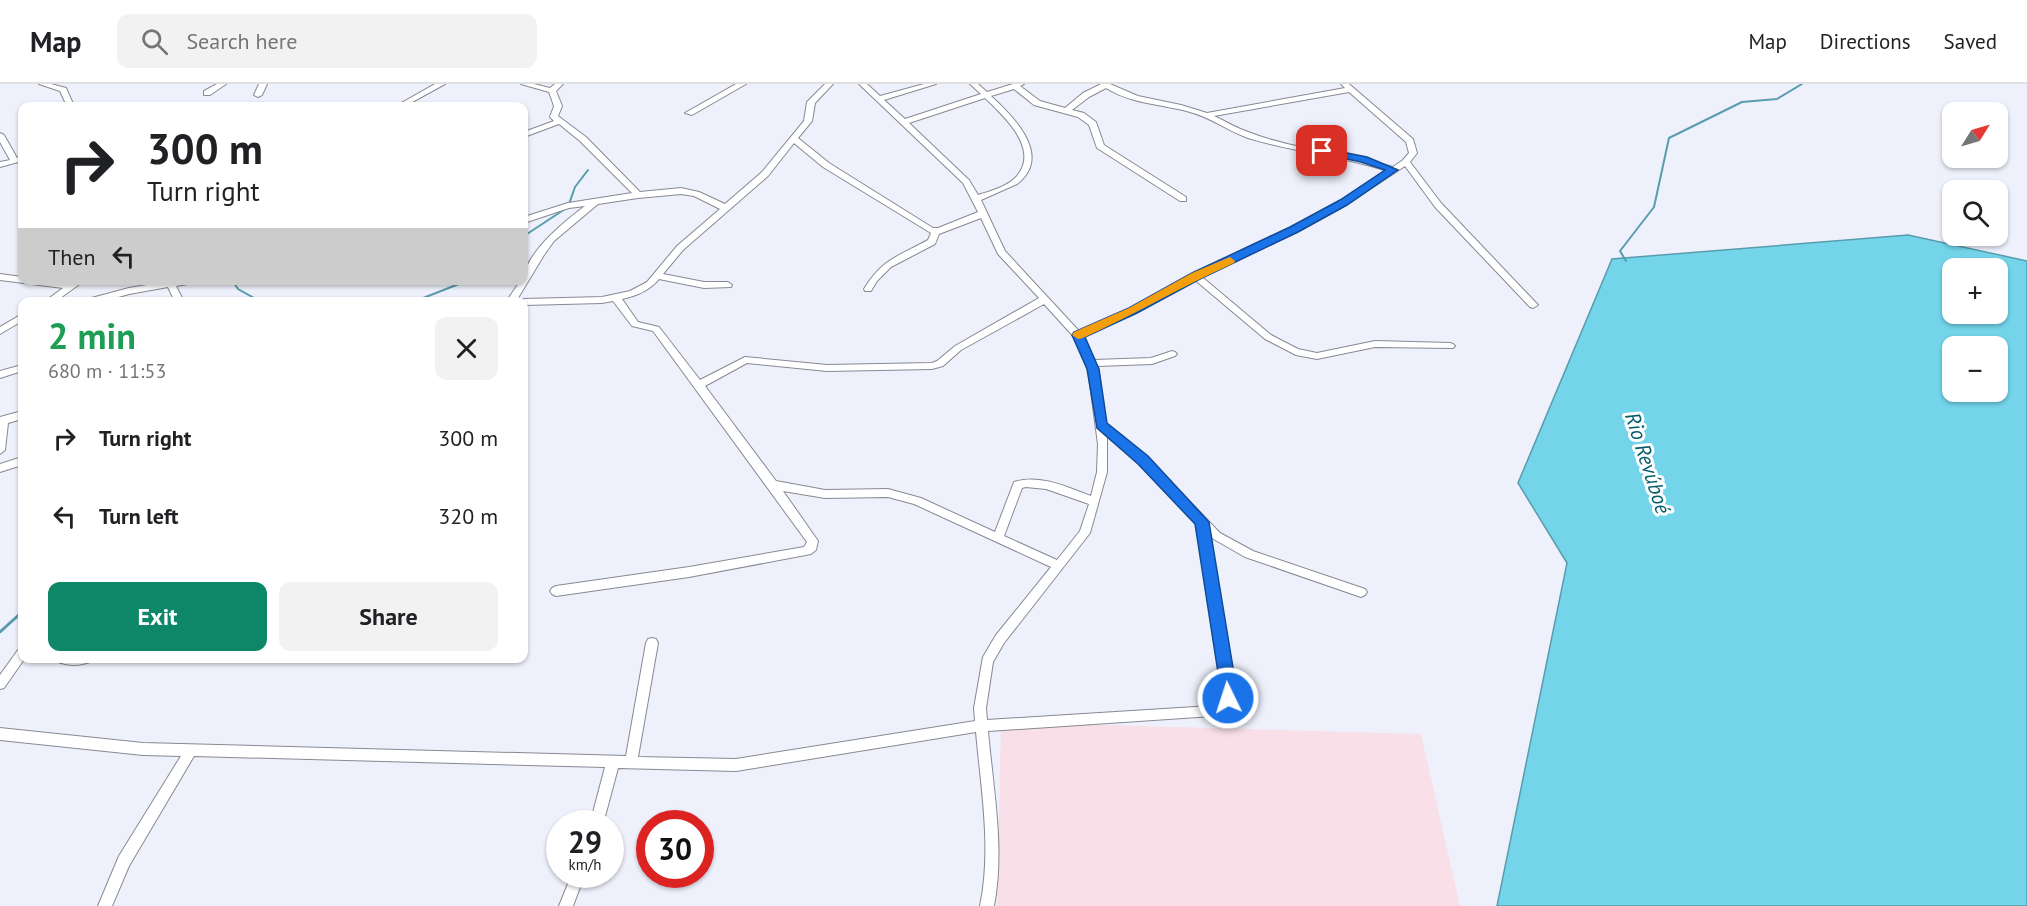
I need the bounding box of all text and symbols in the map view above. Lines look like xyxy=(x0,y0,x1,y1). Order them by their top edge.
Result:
search box xyxy=(117,14,537,68)
text: Map xyxy=(30,23,81,60)
icon: search xyxy=(138,25,171,58)
text: Search here xyxy=(186,27,297,55)
text: Map xyxy=(1748,28,1787,55)
text: Directions xyxy=(1820,28,1911,55)
text: Saved xyxy=(1944,28,1997,55)
north arrow xyxy=(1942,102,2008,168)
map controls xyxy=(1942,102,2008,402)
text: 300 m xyxy=(147,121,263,176)
pin xyxy=(1296,125,1347,176)
icon: right xyxy=(48,126,126,204)
icon: arrive xyxy=(1305,134,1338,167)
text: Turn right xyxy=(147,174,260,208)
button: search xyxy=(1942,180,2008,246)
icon: left xyxy=(107,240,140,273)
text: Then xyxy=(48,243,95,271)
button: + xyxy=(1942,258,2008,324)
text: 2 min xyxy=(48,312,136,359)
button: close xyxy=(435,317,498,380)
button: − xyxy=(1942,336,2008,402)
text: 680 m · 11:53 xyxy=(48,358,166,384)
water label: Rio Revúboé xyxy=(1619,409,1677,517)
icon: right xyxy=(48,422,81,455)
text: Turn right xyxy=(99,424,191,452)
text: 300 m xyxy=(438,424,498,452)
icon: left xyxy=(48,500,81,533)
text: Turn left xyxy=(99,502,179,530)
text: 320 m xyxy=(438,502,498,530)
button: Exit xyxy=(48,582,267,651)
button: Share xyxy=(279,582,498,651)
position arrow xyxy=(1196,666,1260,730)
speed limit sign: 30 xyxy=(636,810,714,888)
text: 29 xyxy=(568,822,602,861)
text: km/h xyxy=(569,855,601,874)

